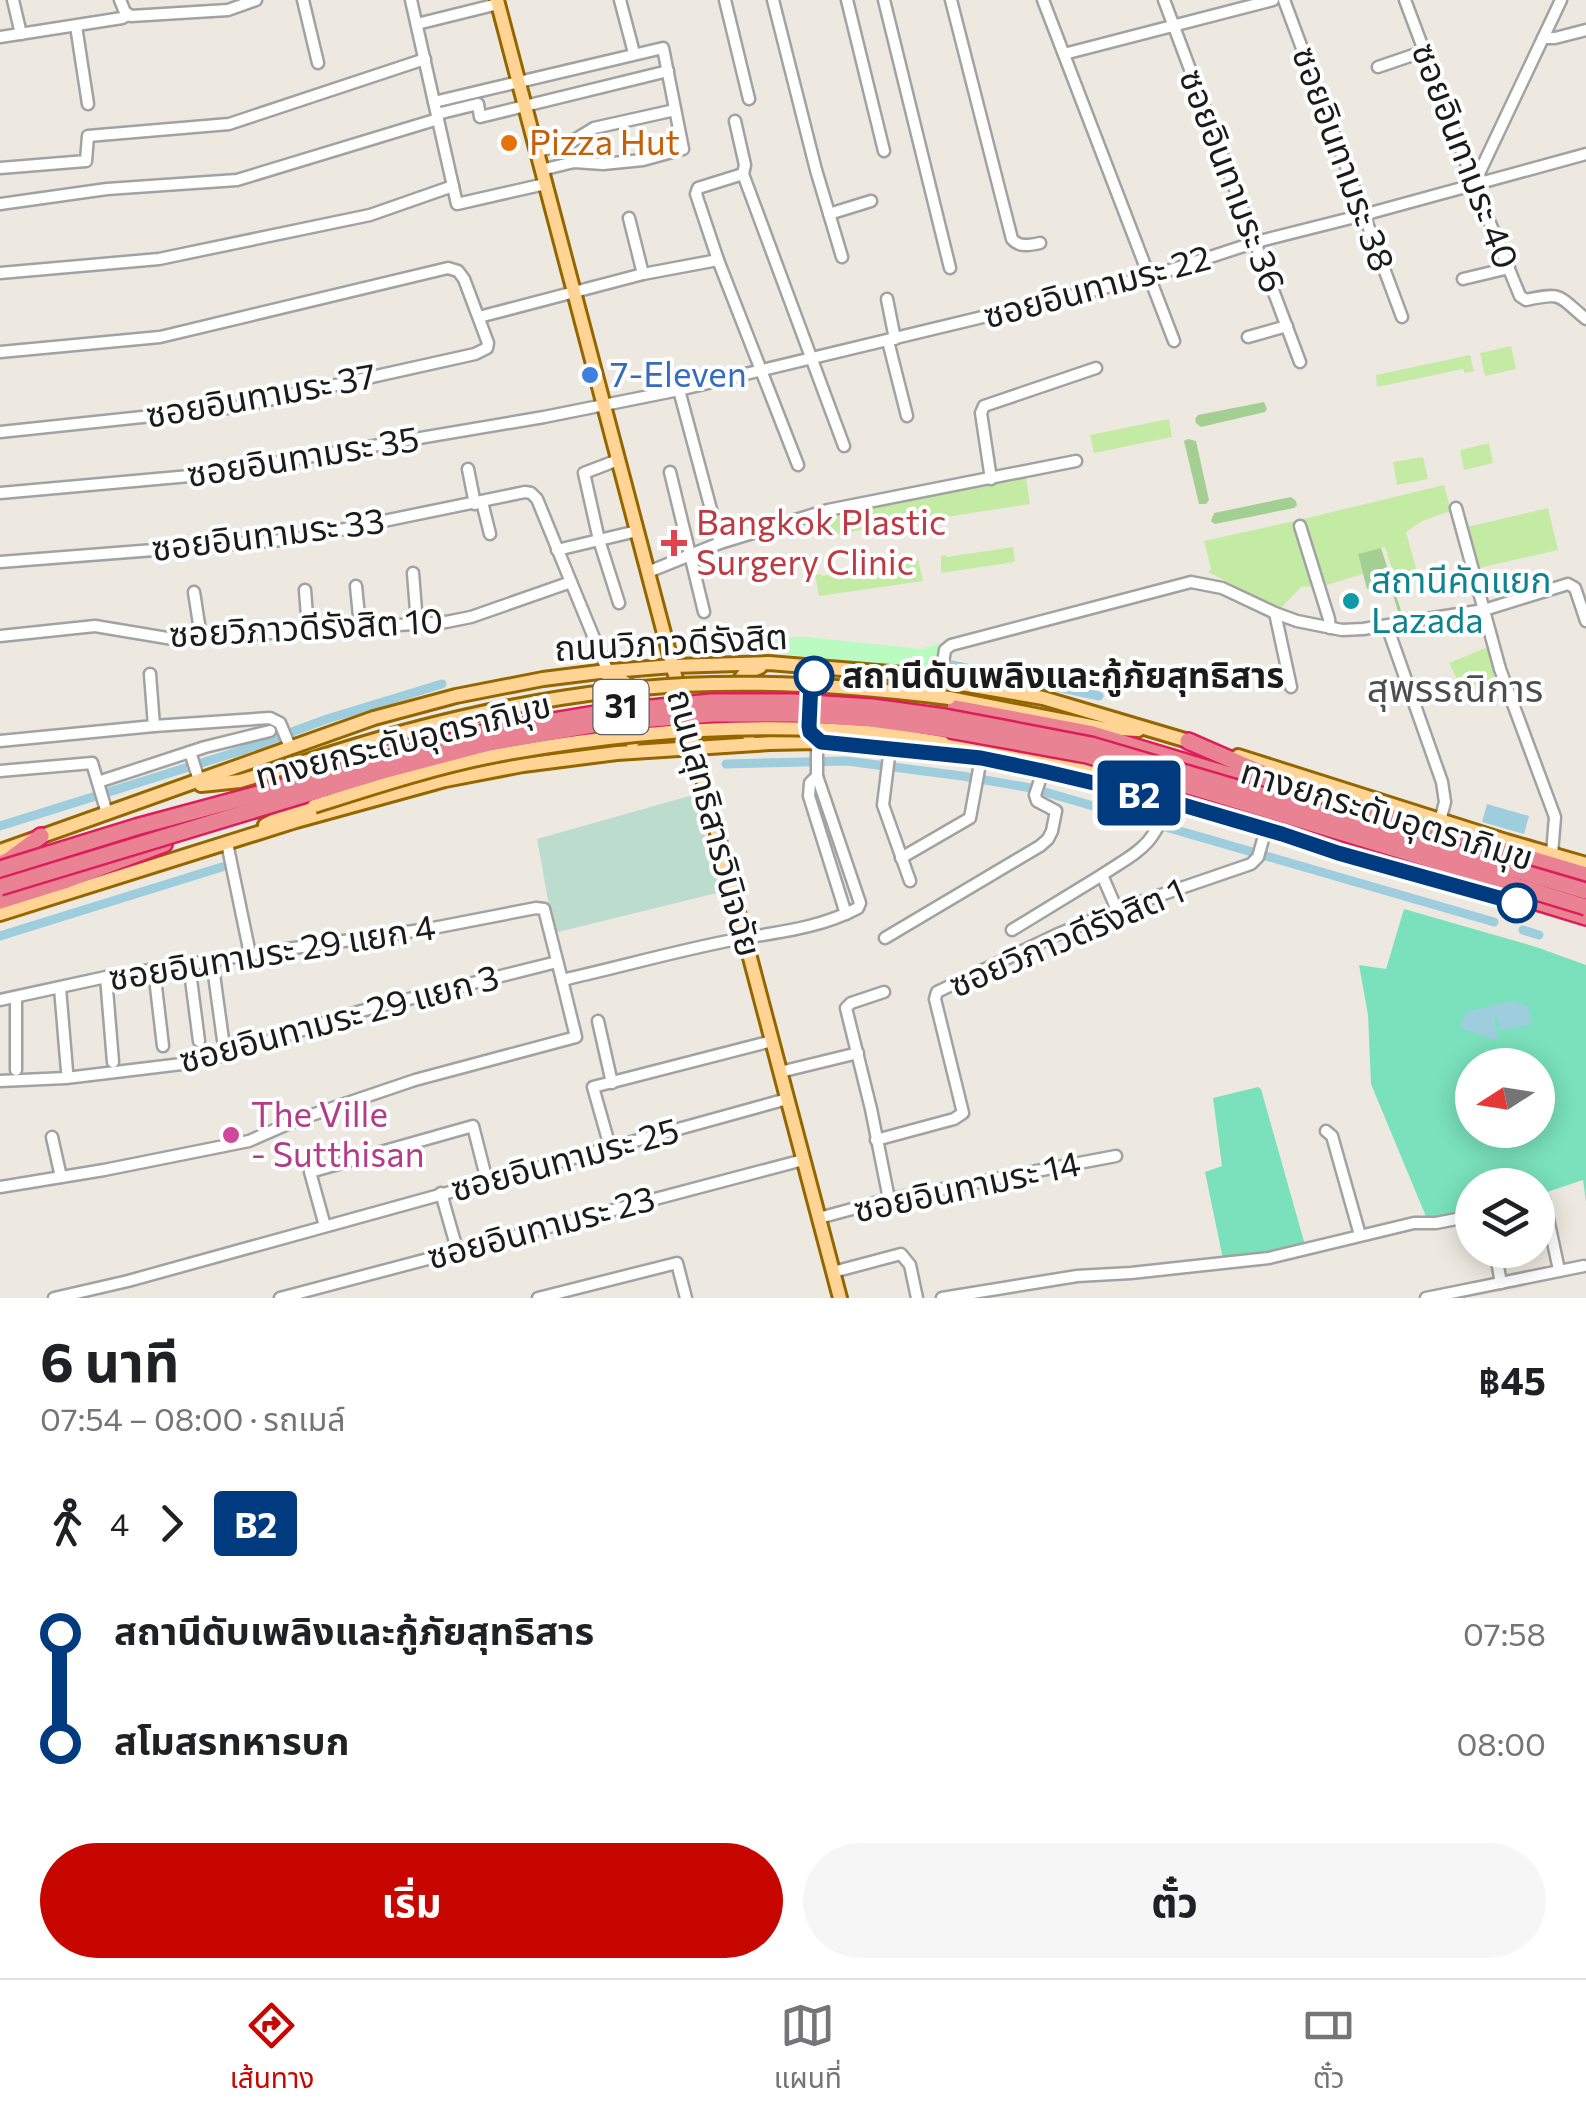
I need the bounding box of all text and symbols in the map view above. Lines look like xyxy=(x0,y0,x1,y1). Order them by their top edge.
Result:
street label: ซอยอินทามระ 40 xyxy=(1405,36,1530,274)
street label: ซอยอินทามระ 38 xyxy=(1285,40,1406,276)
street label: ซอยอินทามระ 36 xyxy=(1172,62,1297,298)
place label: Pizza Hut xyxy=(529,119,680,162)
marker: Pizza Hut xyxy=(498,132,520,154)
street label: ซอยอินทามระ 22 xyxy=(978,234,1215,336)
place label: 7-Eleven xyxy=(610,351,747,394)
street label: ซอยอินทามระ 37 xyxy=(142,352,379,435)
marker: 7-Eleven xyxy=(579,364,601,386)
street label: ซอยอินทามระ 35 xyxy=(183,415,422,494)
street label: ซอยอินทามระ 33 xyxy=(149,497,387,568)
place label: Bangkok Plastic Surgery Clinic xyxy=(696,499,946,582)
marker: Bangkok Plastic Surgery Clinic xyxy=(661,530,687,556)
place label: สถานีคัดแยก Lazada xyxy=(1371,557,1551,640)
marker: สถานีคัดแยก Lazada xyxy=(1340,590,1362,612)
street label: ซอยวิภาวดีรังสิต 10 xyxy=(168,597,444,654)
street label: ถนนวิภาวดีรังสิต xyxy=(553,613,789,668)
place label: สถานีดับเพลิงและกู้ภัยสุทธิสาร xyxy=(842,652,1284,697)
marker: สถานีดับเพลิงและกู้ภัยสุทธิสาร xyxy=(795,657,833,695)
district label: สุพรรณิการ xyxy=(1367,663,1543,712)
road number: 31 xyxy=(594,680,648,734)
street label: ทางยกระดับอุตราภิมุข xyxy=(250,681,555,798)
street label: ถนนสุทธิสารวินิจฉัย xyxy=(658,684,773,961)
street label: ทางยกระดับอุตราภิมุข xyxy=(1236,748,1539,879)
line badge: B2 xyxy=(1094,760,1184,826)
text: B2 xyxy=(1117,772,1161,815)
street label: ซอยวิภาวดีรังสิต 1 xyxy=(942,867,1190,1005)
unlabelled marker xyxy=(1498,884,1536,922)
street label: ซอยอินทามระ 29 แยก 4 xyxy=(105,903,438,998)
street label: ซอยอินทามระ 29 แยก 3 xyxy=(174,953,503,1080)
north arrow xyxy=(1455,1048,1555,1148)
map controls xyxy=(1455,1048,1555,1268)
place label: The Ville - Sutthisan xyxy=(251,1091,425,1174)
street label: ซอยอินทามระ 25 xyxy=(446,1107,683,1209)
marker: The Ville - Sutthisan xyxy=(220,1124,242,1146)
street label: ซอยอินทามระ 14 xyxy=(849,1140,1084,1230)
button: layers xyxy=(1455,1168,1555,1268)
street label: ซอยอินทามระ 23 xyxy=(422,1175,659,1277)
text: 6 นาที xyxy=(40,1326,179,1393)
text: ฿45 xyxy=(1478,1356,1546,1403)
text: 07:54 – 08:00 · รถเมล์ xyxy=(40,1398,346,1438)
icon: walk xyxy=(40,1496,95,1551)
icon: forward xyxy=(144,1496,199,1551)
text: B2 xyxy=(234,1502,277,1545)
text: 4 xyxy=(110,1503,129,1543)
text: สถานีดับเพลิงและกู้ภัยสุทธิสาร xyxy=(114,1606,594,1653)
text: 07:58 xyxy=(1463,1613,1546,1653)
text: สโมสรทหารบก xyxy=(114,1716,349,1763)
text: 08:00 xyxy=(1456,1723,1546,1763)
button: เริ่ม xyxy=(40,1843,783,1958)
button: ตั๋ว xyxy=(803,1843,1546,1958)
tab: เส้นทาง xyxy=(230,1998,314,2101)
tab: แผนที่ xyxy=(774,1998,842,2101)
tab: ตั๋ว xyxy=(1301,1998,1356,2101)

